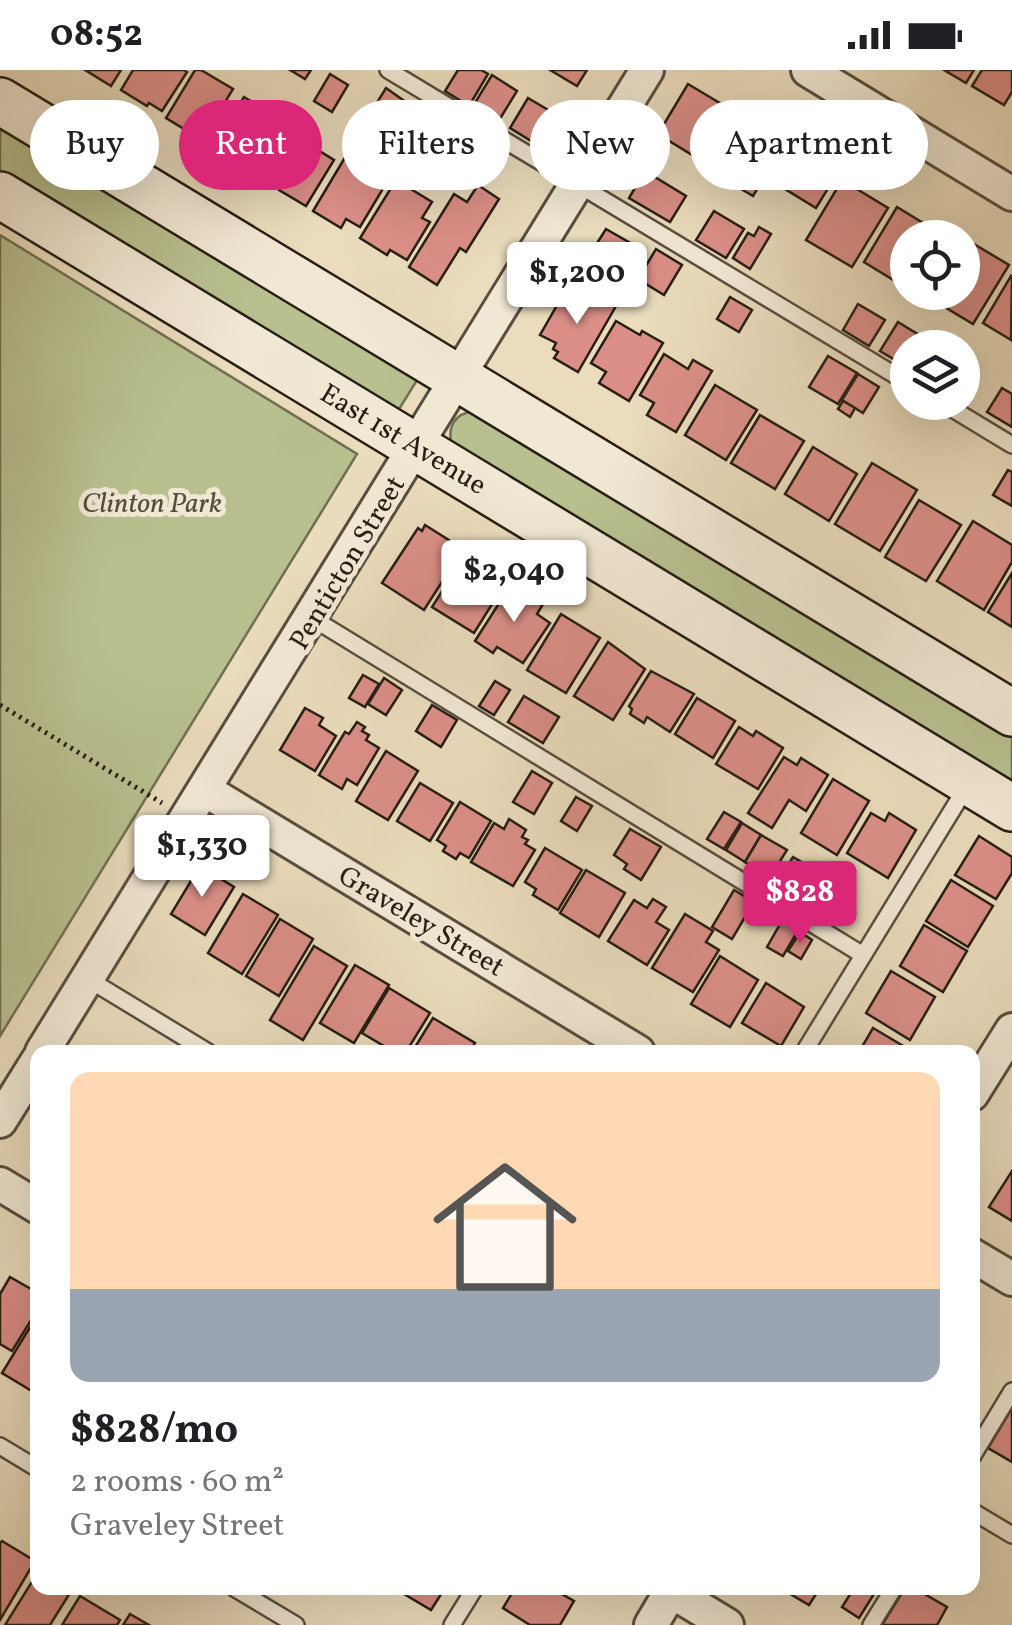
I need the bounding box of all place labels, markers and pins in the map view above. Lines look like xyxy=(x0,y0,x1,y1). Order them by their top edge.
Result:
pin: $1,200 xyxy=(496,242,658,327)
pin: $2,040 xyxy=(433,540,595,625)
pin: $1,330 xyxy=(121,815,283,900)
pin: $828 xyxy=(741,861,859,946)

